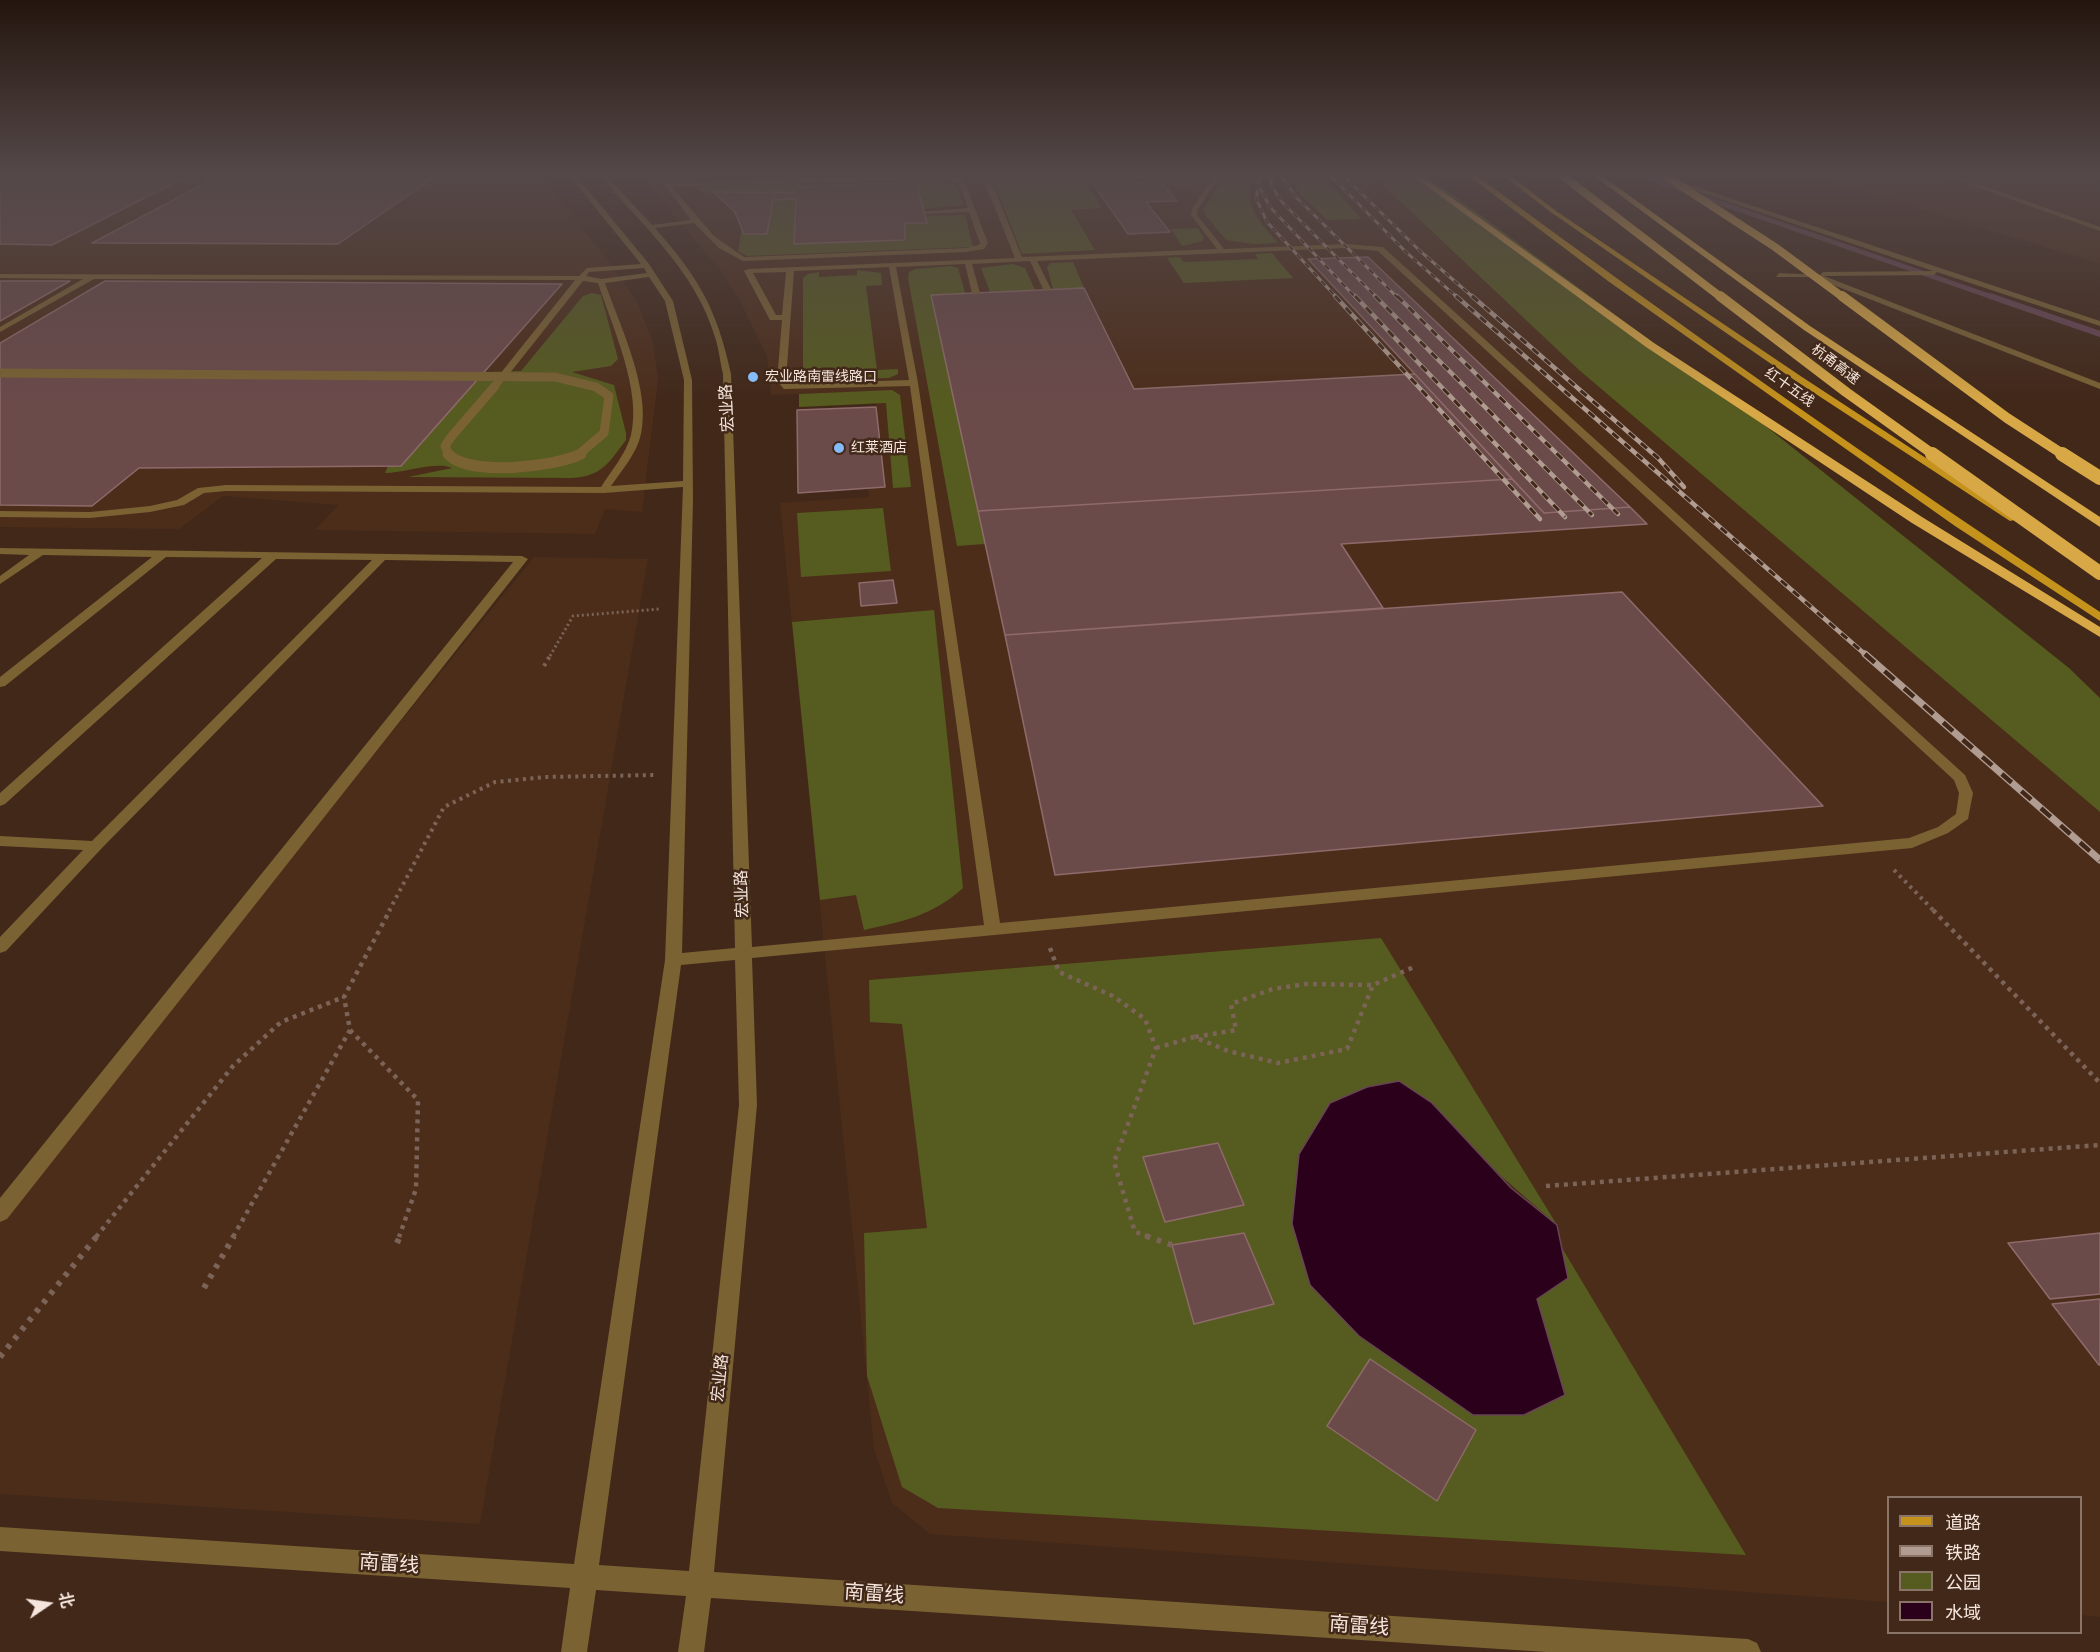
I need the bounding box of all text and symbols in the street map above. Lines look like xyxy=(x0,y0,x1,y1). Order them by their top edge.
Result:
street label: 杭甬高速 xyxy=(1808,341,1862,389)
street label: 红十五线 xyxy=(1761,365,1817,411)
place label: 宏业路南雷线路口 xyxy=(765,369,877,385)
marker: 宏业路南雷线路口 xyxy=(746,370,760,384)
street label: 宏业路 xyxy=(717,384,739,432)
place label: 红莱酒店 xyxy=(851,440,907,456)
marker: 红莱酒店 xyxy=(832,441,846,455)
street label: 宏业路 xyxy=(733,870,753,918)
street label: 宏业路 xyxy=(709,1353,733,1403)
legend xyxy=(1887,1496,2082,1634)
text: 道路 xyxy=(1945,1512,1981,1533)
text: 铁路 xyxy=(1945,1542,1981,1563)
street label: 南雷线 xyxy=(358,1551,420,1579)
text: 公园 xyxy=(1945,1572,1981,1593)
north arrow xyxy=(18,1574,78,1634)
street label: 南雷线 xyxy=(843,1581,905,1609)
text: 北 xyxy=(55,1590,77,1610)
text: 水域 xyxy=(1945,1602,1981,1623)
street label: 南雷线 xyxy=(1328,1613,1390,1641)

